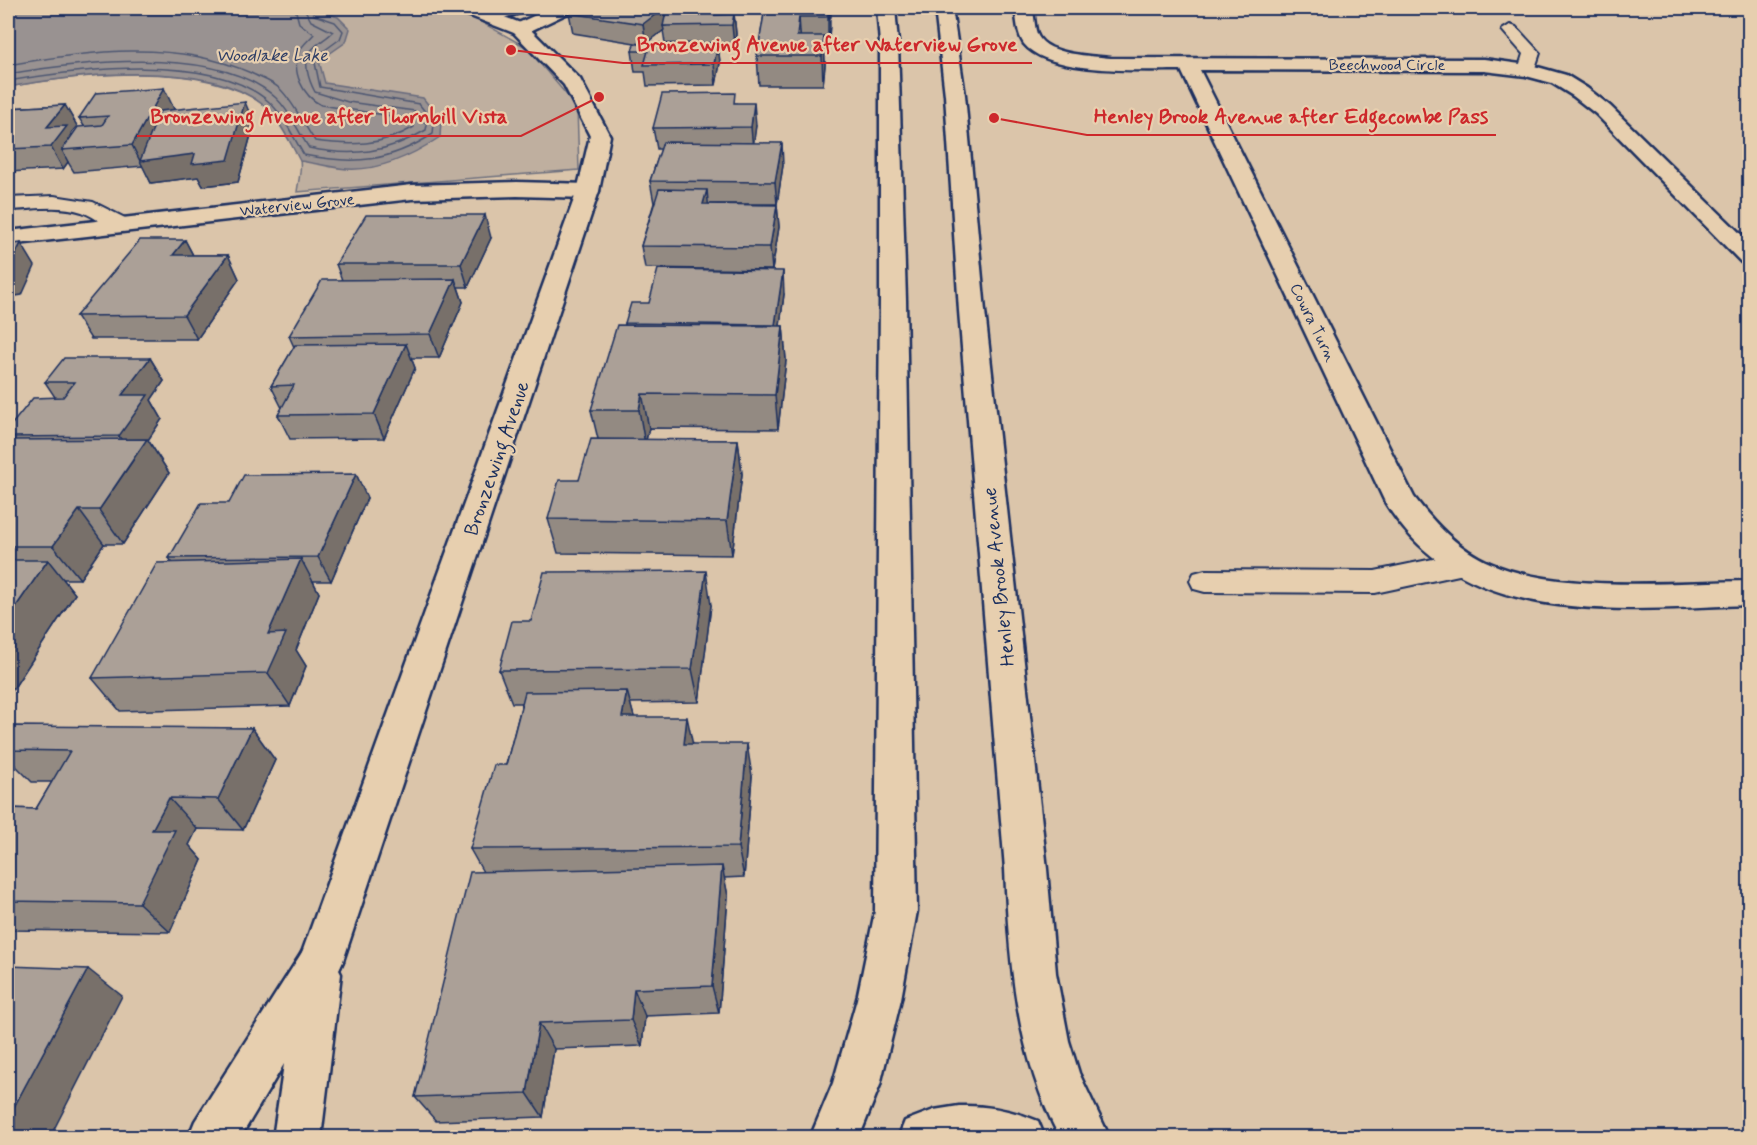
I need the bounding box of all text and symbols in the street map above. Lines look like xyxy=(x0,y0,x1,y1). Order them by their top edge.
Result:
callout: Bronzewing Avenue after Waterview Grove xyxy=(623,24,1032,63)
text: Bronzewing Avenue after Waterview Grove xyxy=(637,31,1018,61)
water label: Woodlake Lake xyxy=(216,44,329,68)
street label: Beechwood Circle xyxy=(1329,55,1446,76)
callout: Henley Brook Avenue after Edgecombe Pass xyxy=(1087,96,1496,135)
callout: Bronzewing Avenue after Thornbill Vista xyxy=(137,97,521,136)
text: Bronzewing Avenue after Thornbill Vista xyxy=(150,103,508,133)
text: Henley Brook Avenue after Edgecombe Pass xyxy=(1094,103,1489,133)
street label: Waterview Grove xyxy=(239,189,356,222)
street label: Cowra Turn xyxy=(1285,280,1341,366)
street label: Bronzewing Avenue xyxy=(458,377,538,540)
street label: Henley Brook Avenue xyxy=(977,486,1022,668)

